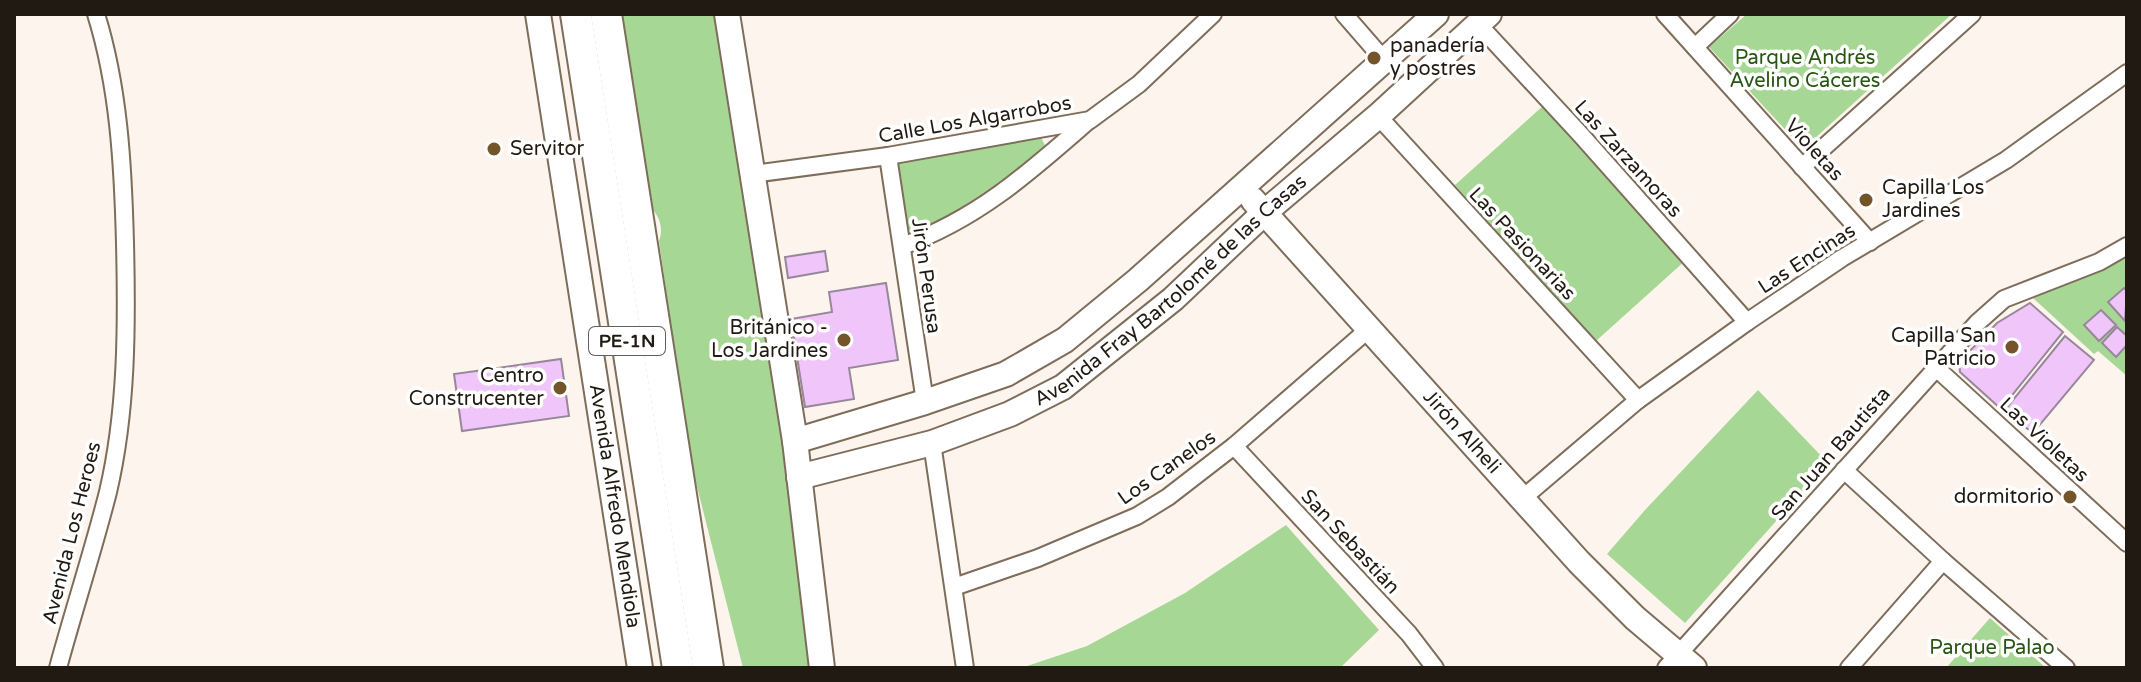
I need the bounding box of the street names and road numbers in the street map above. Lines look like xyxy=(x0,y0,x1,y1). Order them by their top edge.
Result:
street label: Calle Los Algarrobos xyxy=(877,91,1073,149)
street label: Las Zarzamoras xyxy=(1569,95,1687,223)
street label: Violetas xyxy=(1780,114,1848,186)
street label: Avenida Fray Bartolomé de las Casas xyxy=(1030,170,1312,412)
street label: Las Pasionarias xyxy=(1464,183,1580,305)
street label: Jirón Perusa xyxy=(906,217,946,335)
street label: Las Encinas xyxy=(1754,219,1860,299)
road number: PE-1N xyxy=(589,327,665,355)
street label: Avenida Alfredo Mendiola xyxy=(584,382,646,630)
street label: San Juan Bautista xyxy=(1766,382,1896,526)
street label: Jirón Alheli xyxy=(1418,385,1506,479)
street label: Las Violetas xyxy=(1994,393,2094,487)
street label: Los Canelos xyxy=(1113,426,1221,510)
street label: Avenida Los Heroes xyxy=(38,439,106,627)
street label: San Sebastián xyxy=(1296,485,1404,599)

